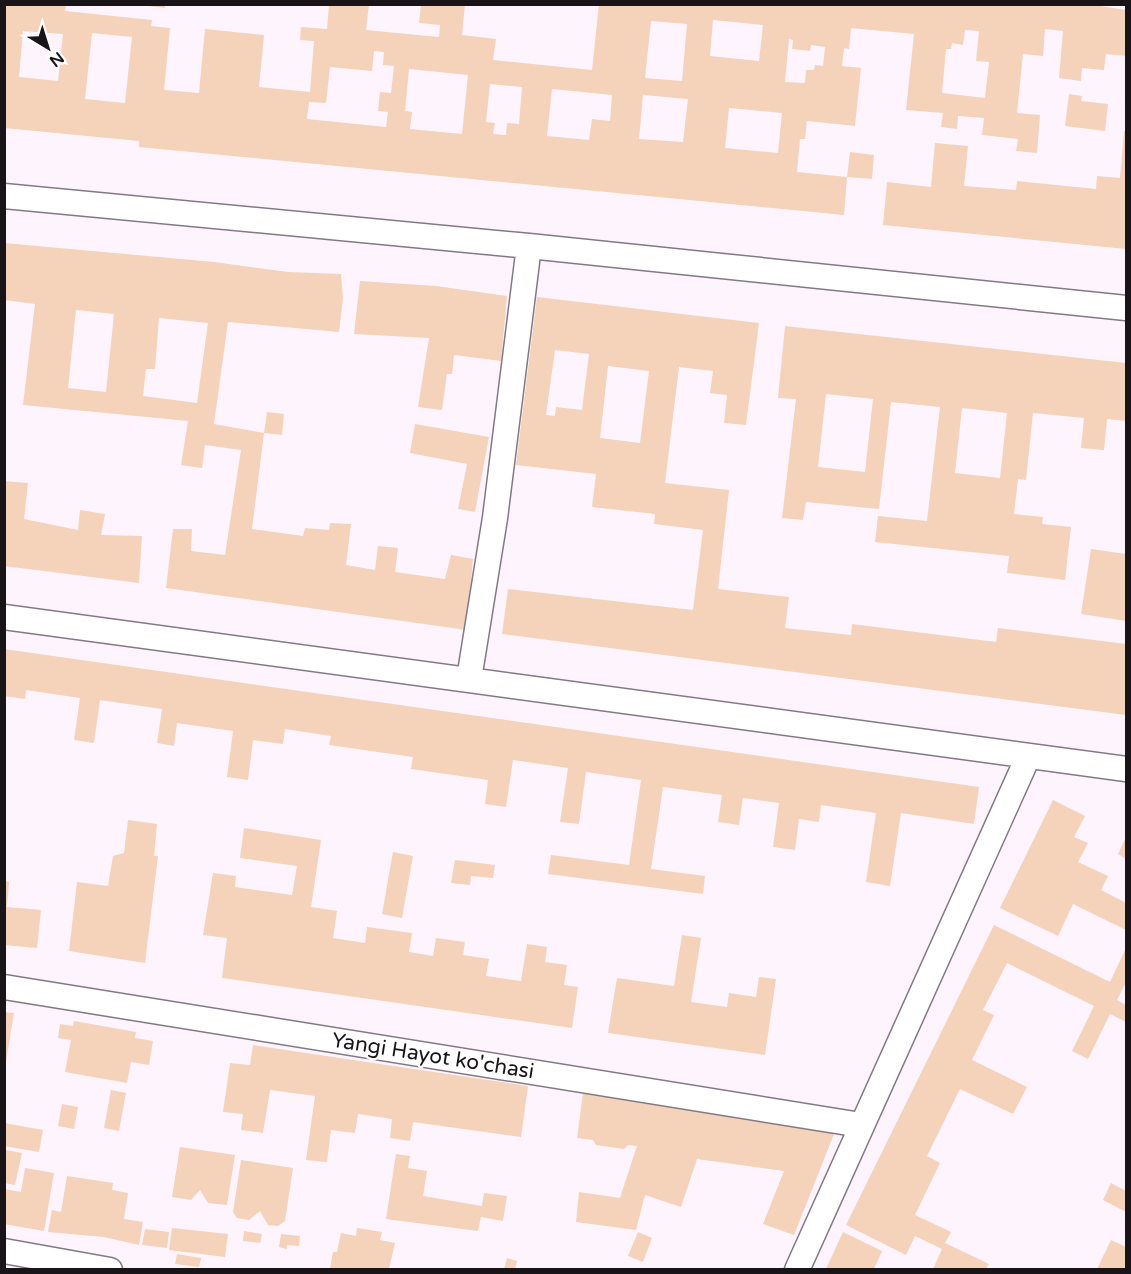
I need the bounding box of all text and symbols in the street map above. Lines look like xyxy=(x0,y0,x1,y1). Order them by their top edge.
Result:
north arrow xyxy=(18,18,78,78)
text: N xyxy=(45,47,68,71)
street label: Yangi Hayot ko'chasi xyxy=(330,1028,536,1084)

